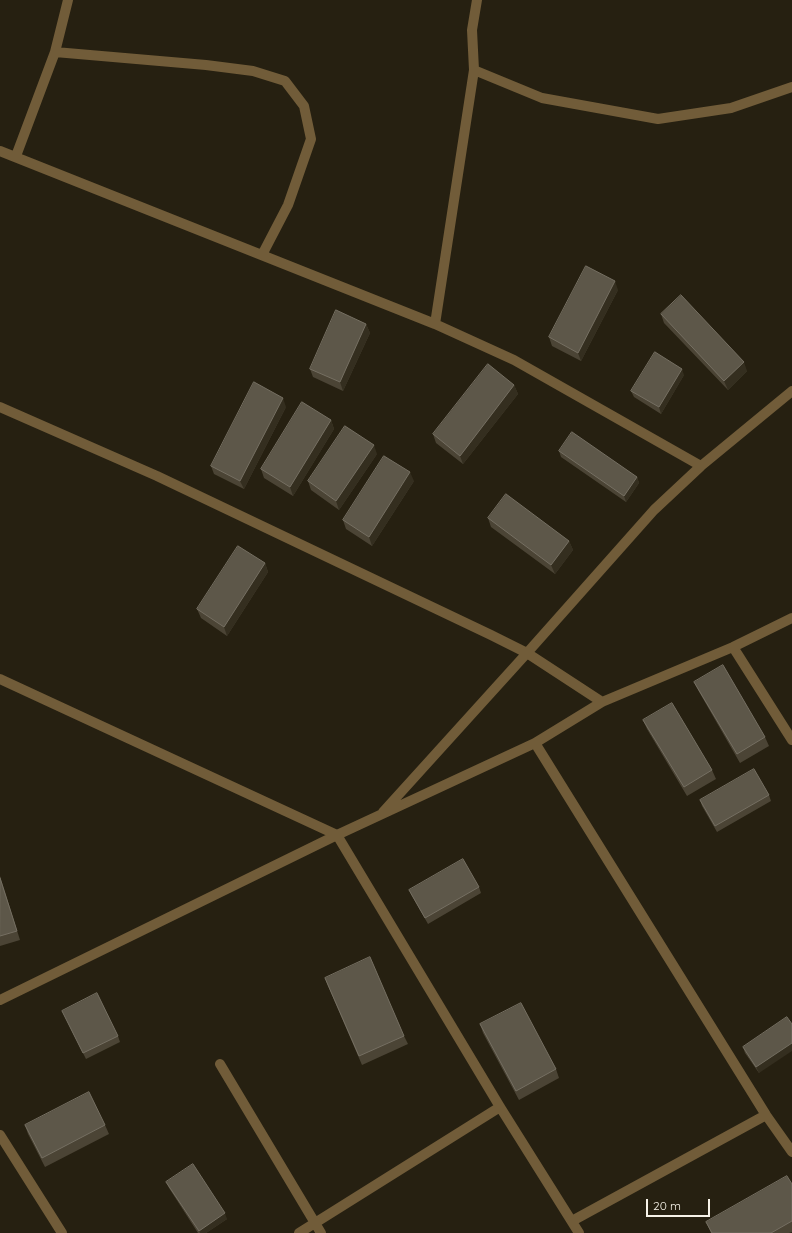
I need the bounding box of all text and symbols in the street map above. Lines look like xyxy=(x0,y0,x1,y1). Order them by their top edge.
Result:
scale bar xyxy=(648,1191,712,1217)
text: 20 m xyxy=(653,1198,681,1213)

